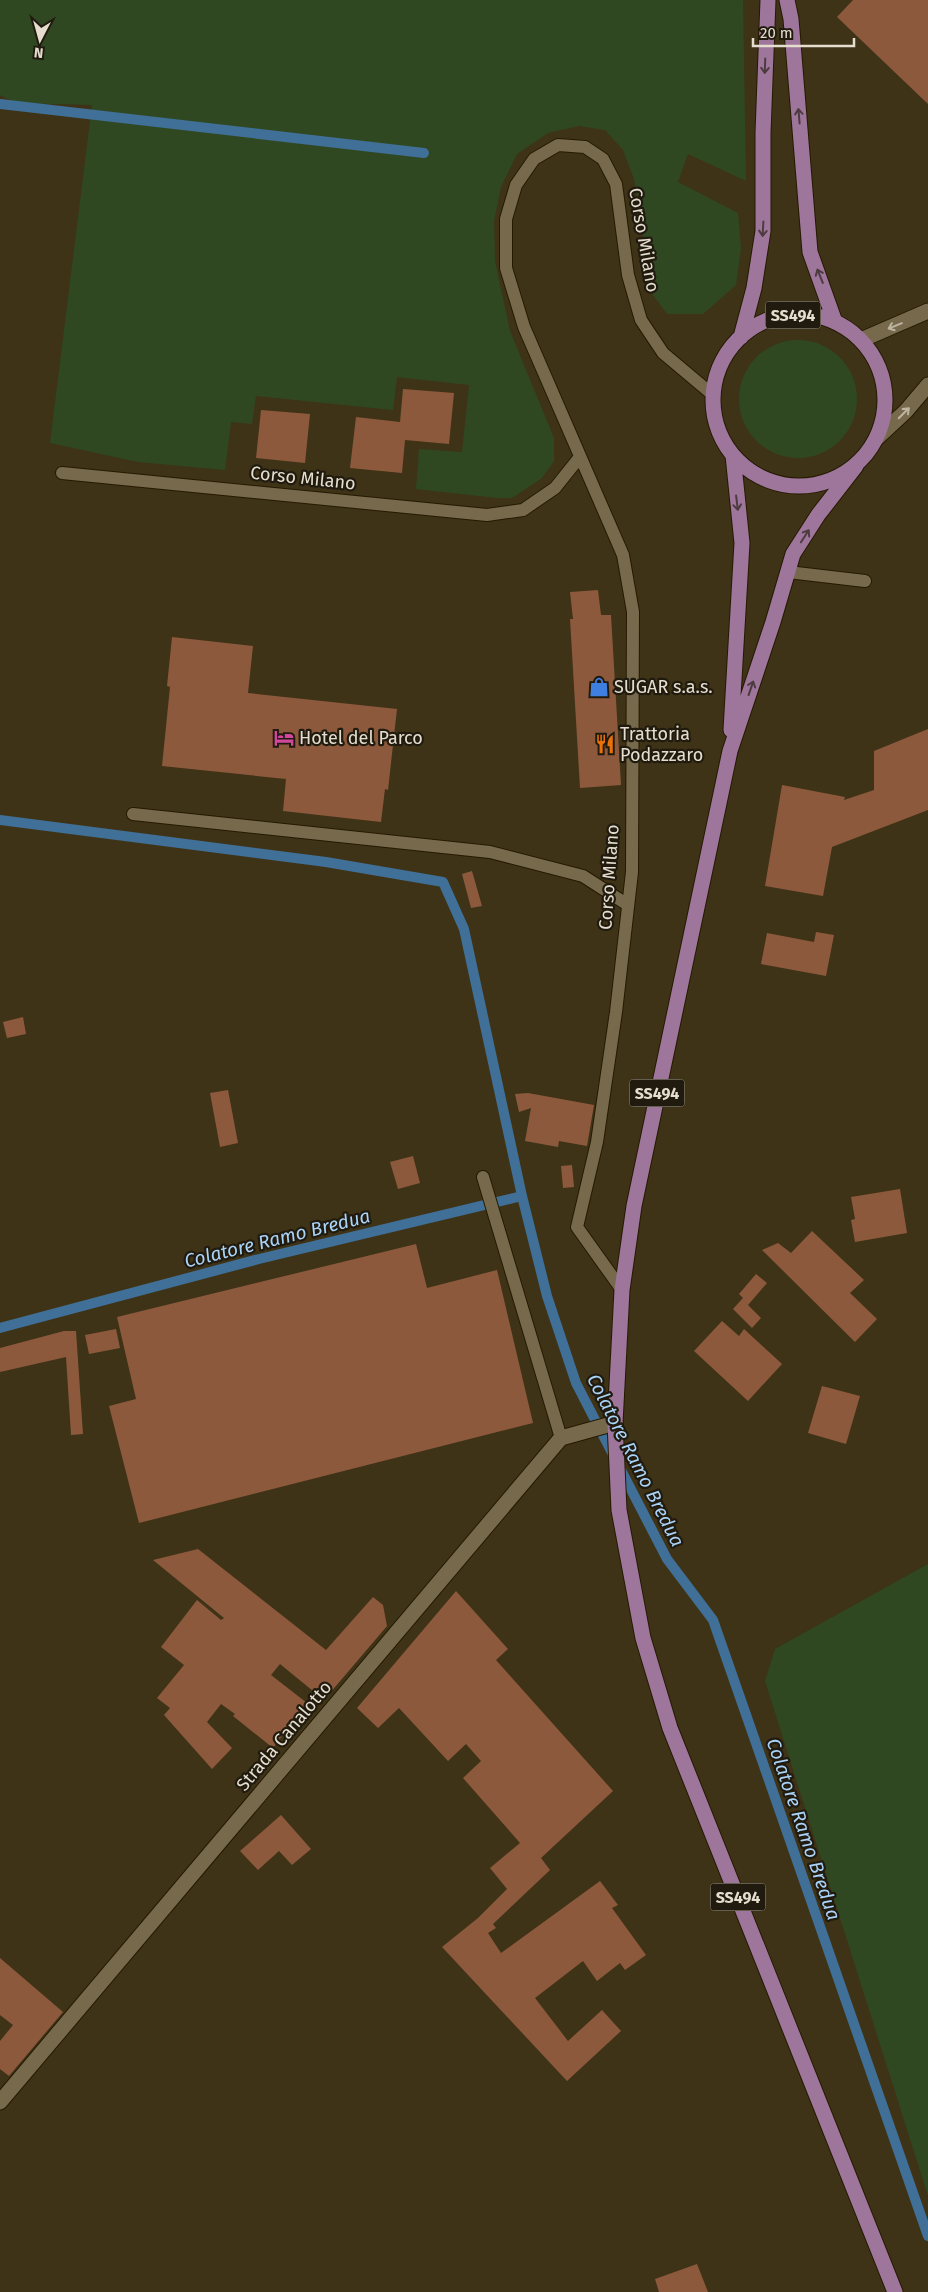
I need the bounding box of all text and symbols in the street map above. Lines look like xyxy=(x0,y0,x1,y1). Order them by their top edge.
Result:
north arrow xyxy=(15,15,65,65)
scale bar xyxy=(753,15,854,47)
text: 20 m xyxy=(760,24,793,42)
text: N xyxy=(33,43,44,61)
one-way arrow xyxy=(760,58,770,74)
one-way arrow xyxy=(794,108,804,124)
street label: Corso Milano xyxy=(624,186,664,294)
one-way arrow xyxy=(758,220,767,236)
one-way arrow xyxy=(814,269,824,284)
road number: SS494 xyxy=(766,302,820,328)
one-way arrow xyxy=(888,322,903,332)
one-way arrow xyxy=(898,406,910,419)
street label: Corso Milano xyxy=(249,462,357,494)
one-way arrow xyxy=(732,495,742,511)
one-way arrow xyxy=(800,529,810,543)
shop icon: SUGAR s.a.s. xyxy=(588,676,610,698)
place label: SUGAR s.a.s. xyxy=(614,676,713,698)
one-way arrow xyxy=(747,681,756,697)
place label: Trattoria Podazzaro xyxy=(620,723,703,766)
hotel icon: Hotel del Parco xyxy=(273,727,295,749)
place label: Hotel del Parco xyxy=(299,727,423,749)
restaurant icon: Trattoria Podazzaro xyxy=(594,733,616,755)
street label: Corso Milano xyxy=(594,824,624,930)
road number: SS494 xyxy=(630,1080,684,1106)
water label: Colatore Ramo Bredua xyxy=(182,1204,372,1273)
water label: Colatore Ramo Bredua xyxy=(582,1370,689,1550)
street label: Strada Canalotto xyxy=(232,1677,336,1795)
water label: Colatore Ramo Bredua xyxy=(762,1735,845,1923)
road number: SS494 xyxy=(710,1884,766,1910)

